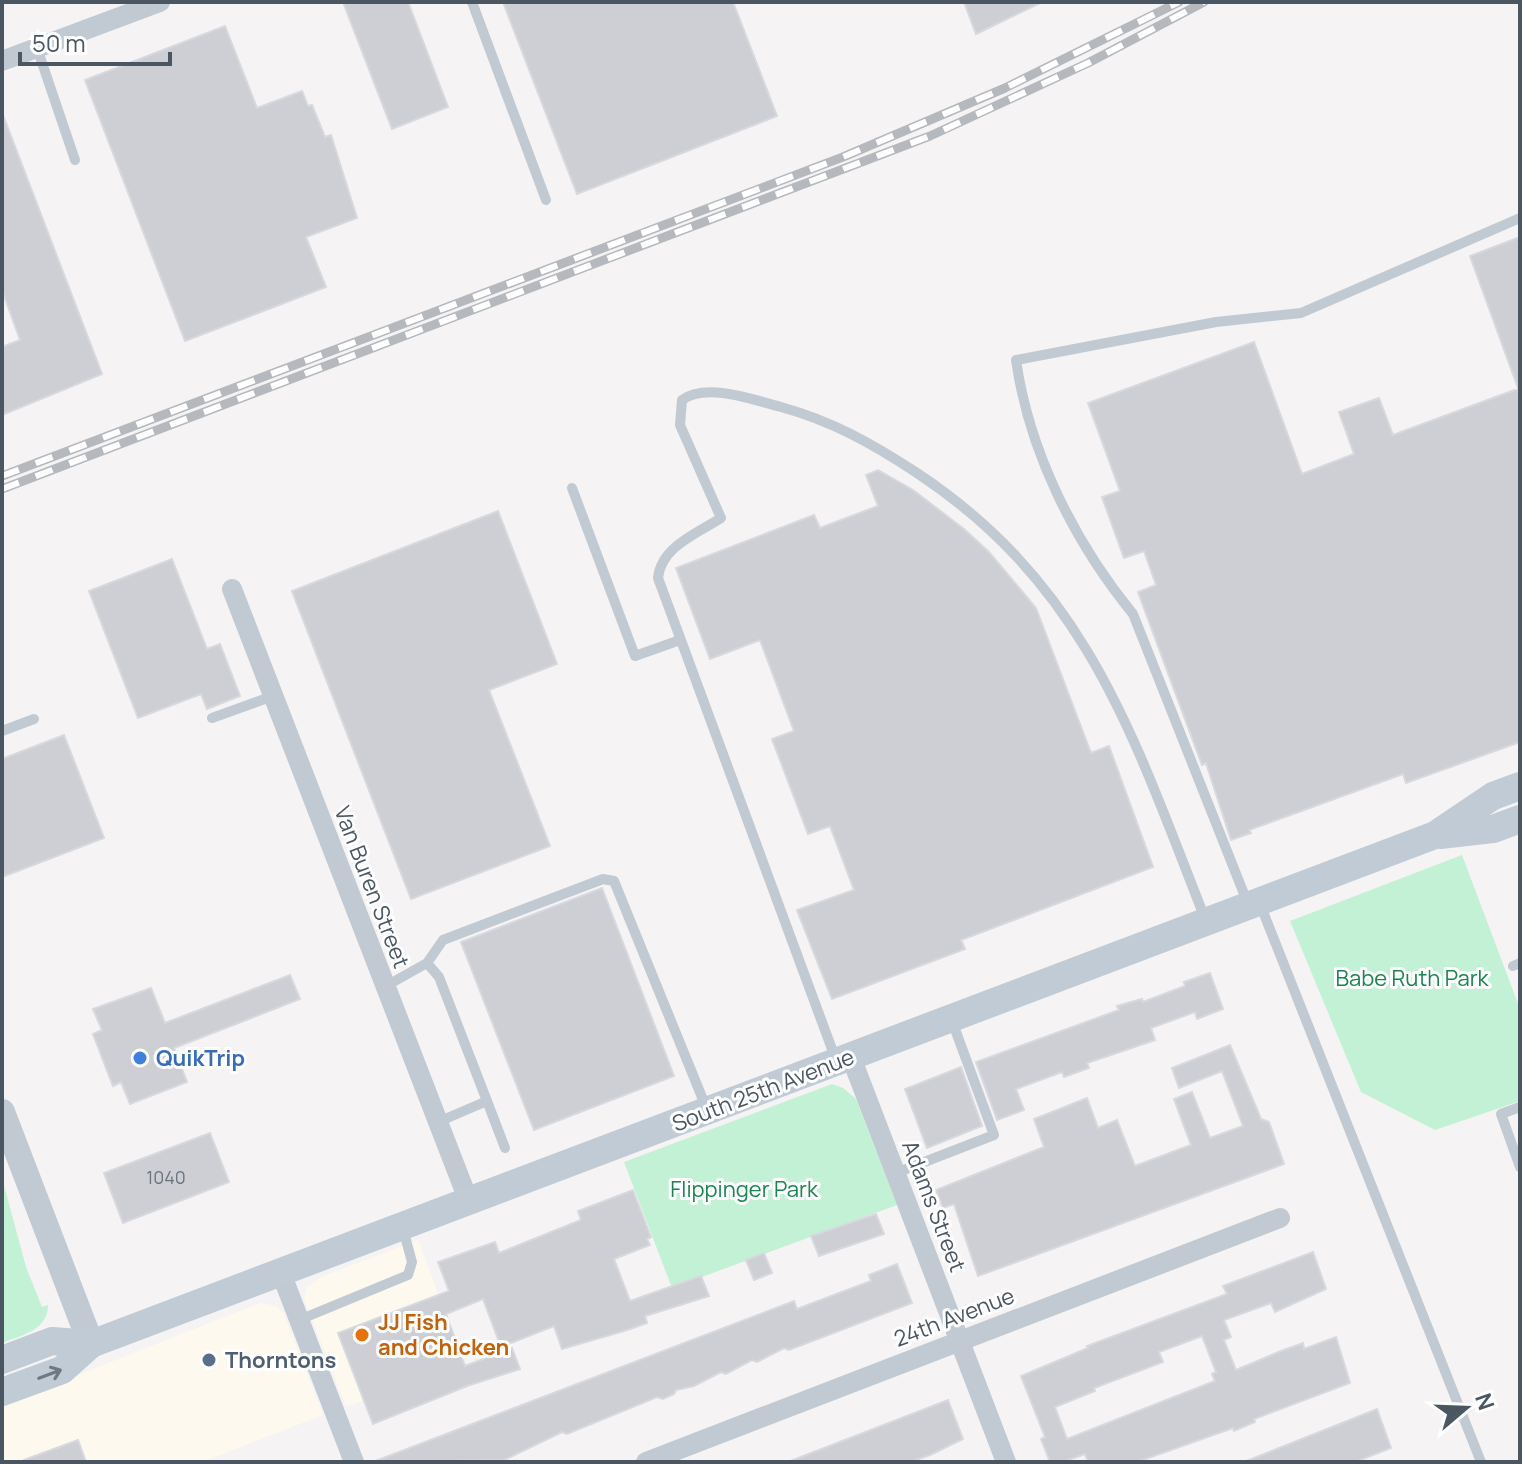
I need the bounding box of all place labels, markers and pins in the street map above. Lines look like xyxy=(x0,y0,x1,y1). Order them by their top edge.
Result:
place label: QuikTrip xyxy=(156,1043,245,1073)
marker: QuikTrip xyxy=(131,1049,149,1067)
place label: JJ Fish and Chicken xyxy=(378,1307,509,1362)
marker: JJ Fish and Chicken xyxy=(353,1326,371,1344)
place label: Thorntons xyxy=(225,1345,337,1375)
marker: Thorntons xyxy=(200,1351,218,1369)

